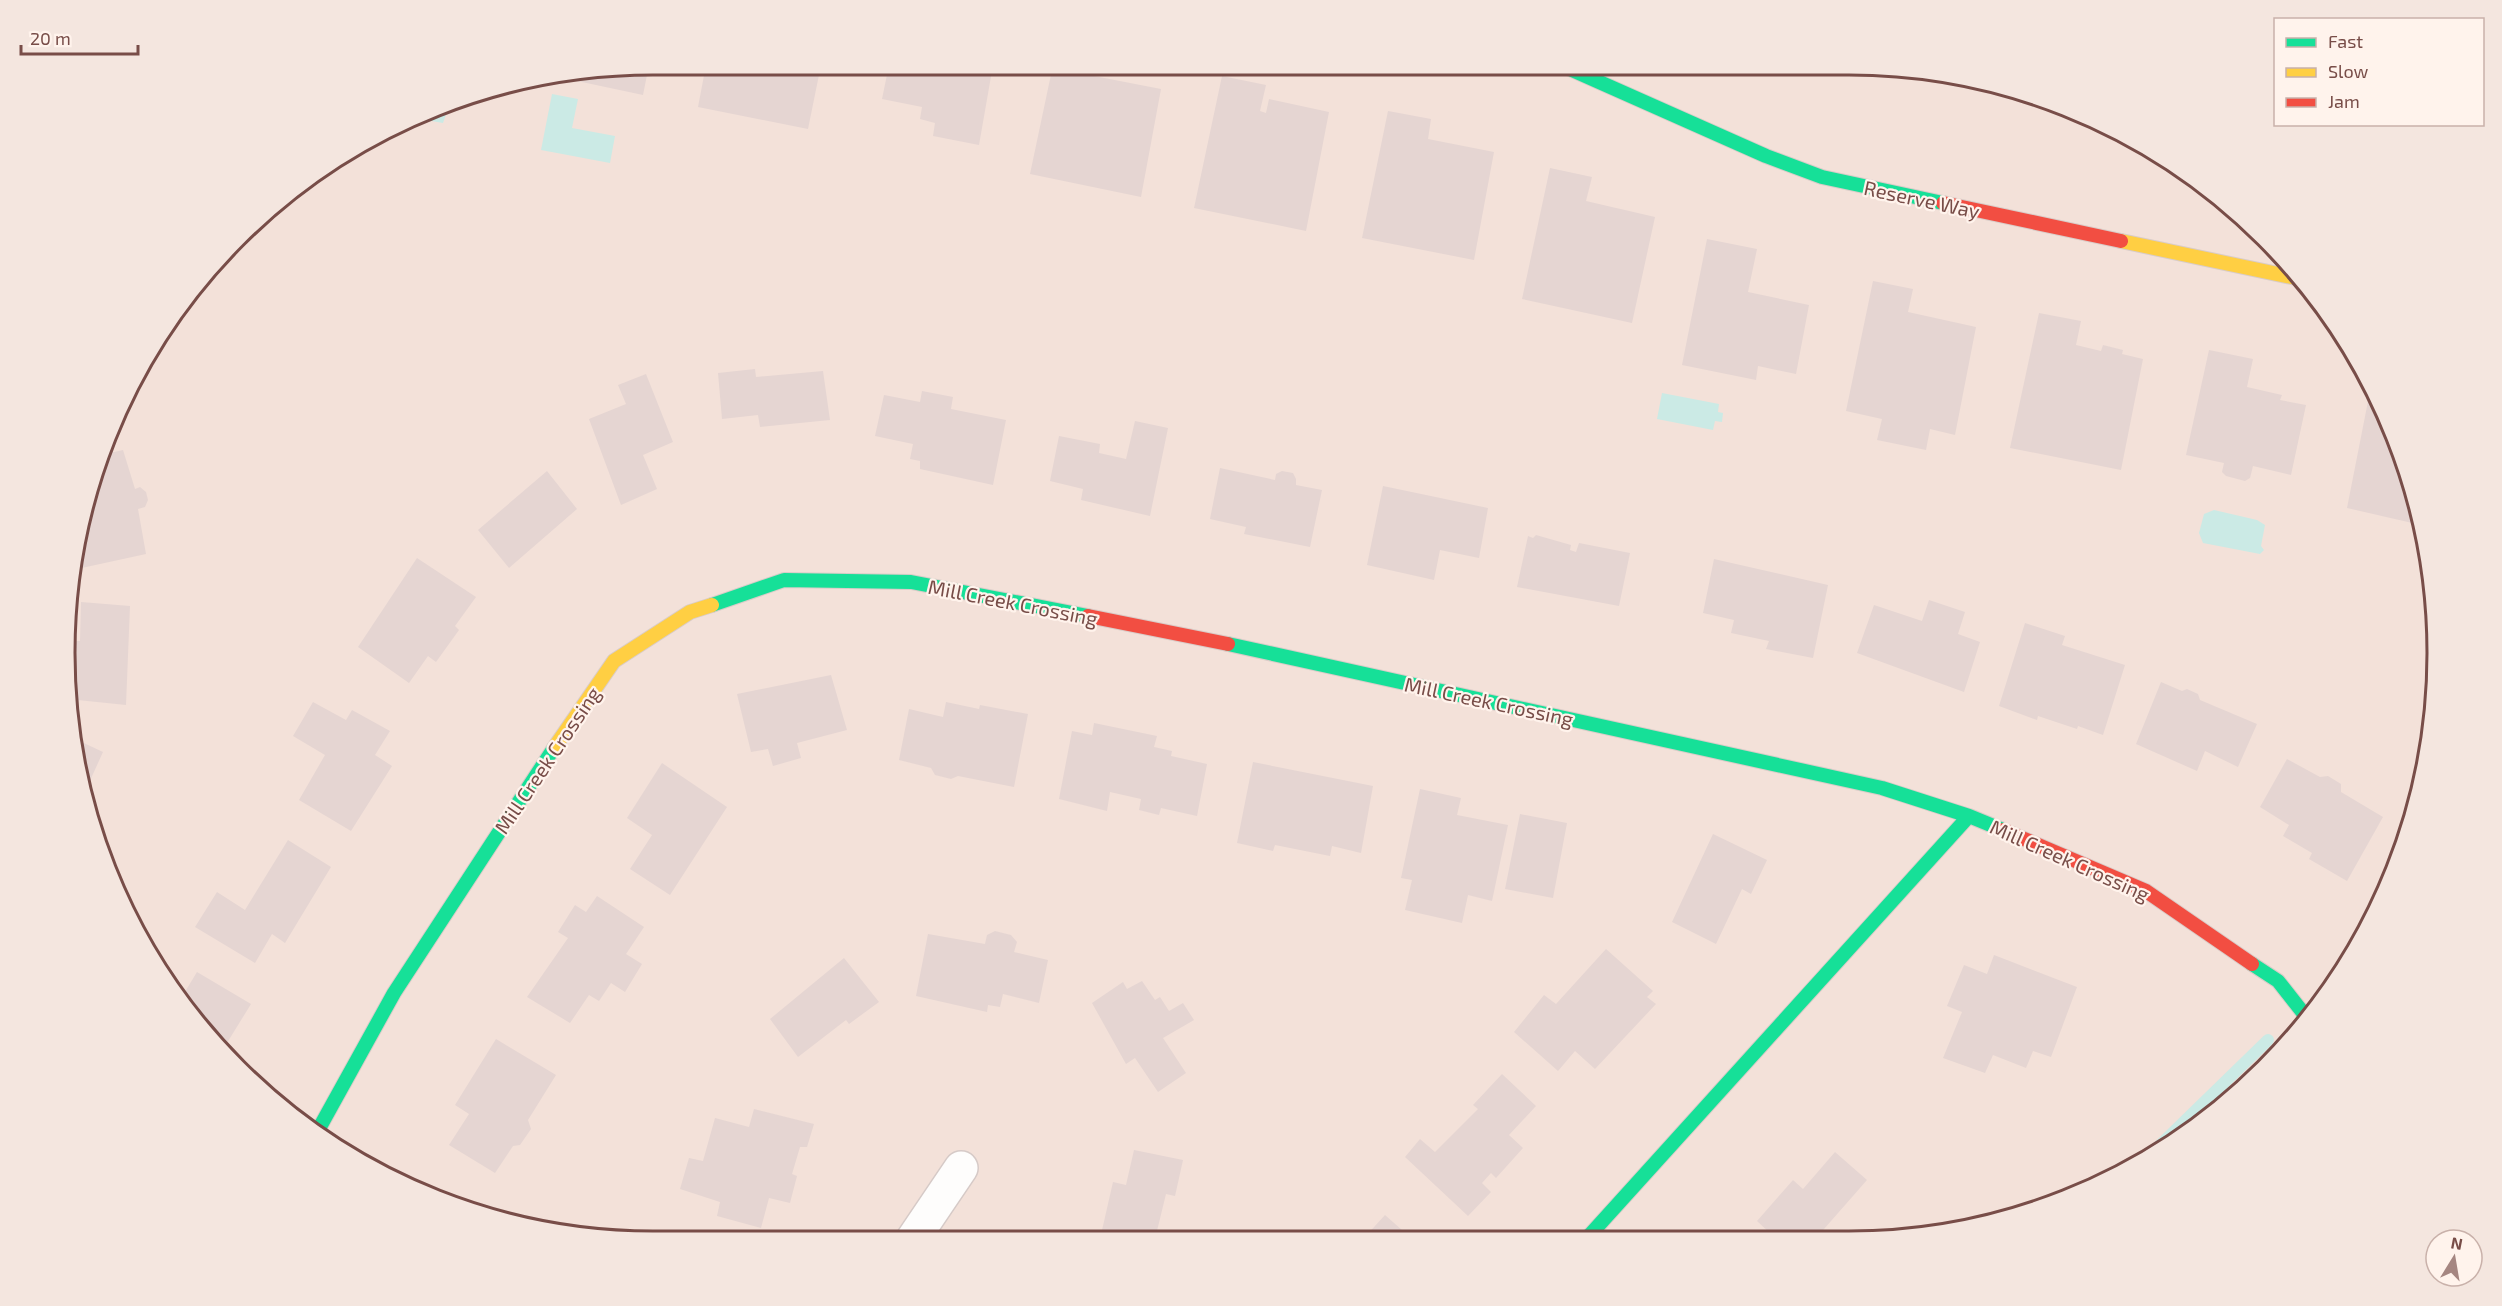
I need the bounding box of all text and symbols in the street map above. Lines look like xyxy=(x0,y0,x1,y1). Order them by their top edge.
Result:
scale bar xyxy=(21,18,138,56)
legend xyxy=(2274,18,2484,126)
text: 20 m xyxy=(30,27,71,49)
text: Fast xyxy=(2328,30,2363,52)
text: Slow xyxy=(2328,60,2369,82)
text: Jam xyxy=(2328,90,2360,112)
street label: Reserve Way xyxy=(1862,175,1982,223)
street label: Mill Creek Crossing xyxy=(926,574,1100,630)
street label: Mill Creek Crossing xyxy=(1402,671,1576,731)
street label: Mill Creek Crossing xyxy=(489,682,605,838)
street label: Mill Creek Crossing xyxy=(1987,814,2153,906)
north arrow xyxy=(2424,1228,2484,1288)
text: N xyxy=(2449,1232,2464,1253)

